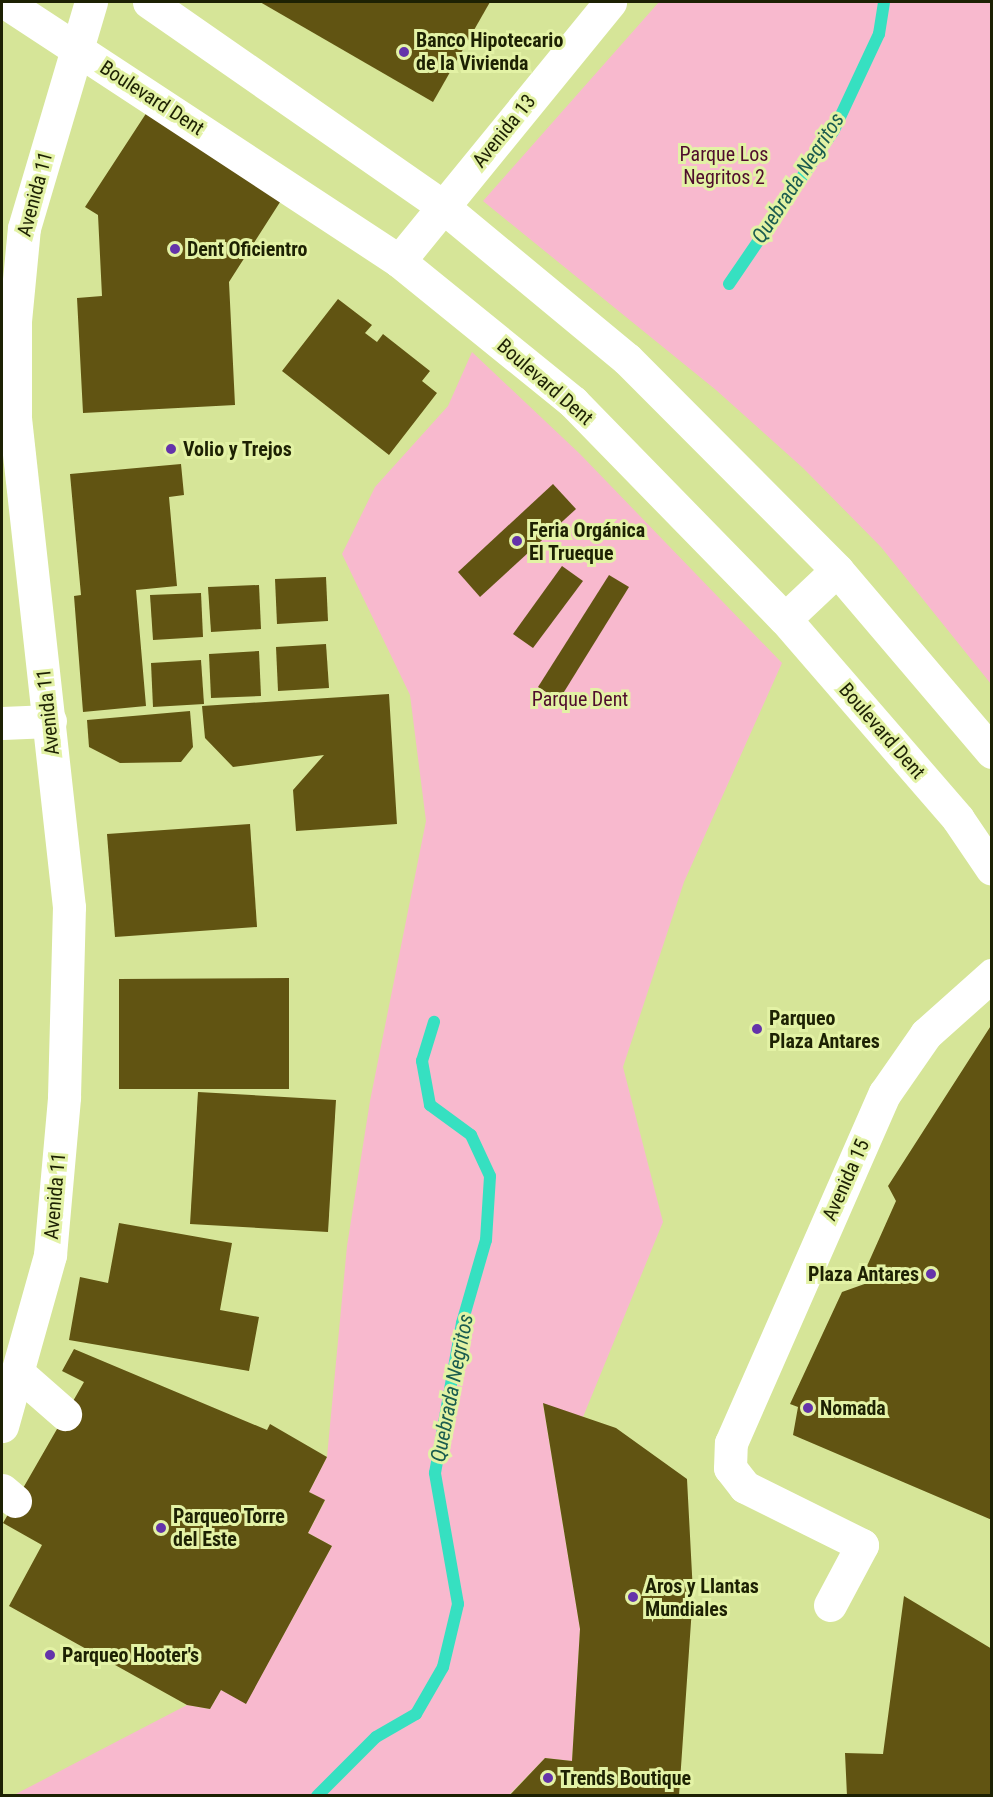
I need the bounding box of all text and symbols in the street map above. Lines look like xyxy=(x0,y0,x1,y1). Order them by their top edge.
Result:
place label: Banco Hipotecario de la Vivienda xyxy=(416,28,563,75)
marker: Banco Hipotecario de la Vivienda xyxy=(397,45,411,59)
street label: Boulevard Dent xyxy=(95,55,209,141)
street label: Avenida 13 xyxy=(467,90,541,172)
water label: Quebrada Negritos xyxy=(746,108,850,248)
park label: Parque Los Negritos 2 xyxy=(680,143,768,190)
street label: Avenida 11 xyxy=(12,149,58,239)
place label: Dent Oficientro xyxy=(187,237,307,261)
marker: Dent Oficientro xyxy=(168,242,182,256)
street label: Boulevard Dent xyxy=(492,334,598,430)
place label: Volio y Trejos xyxy=(183,437,292,461)
marker: Volio y Trejos xyxy=(164,442,178,456)
place label: Feria Orgánica El Trueque xyxy=(529,518,645,565)
marker: Feria Orgánica El Trueque xyxy=(510,534,524,548)
street label: Avenida 11 xyxy=(32,668,64,756)
street label: Boulevard Dent xyxy=(834,678,930,784)
park label: Parque Dent xyxy=(532,687,628,711)
place label: Parqueo Plaza Antares xyxy=(769,1006,880,1053)
marker: Parqueo Plaza Antares xyxy=(750,1022,764,1036)
street label: Avenida 15 xyxy=(817,1135,875,1225)
street label: Avenida 11 xyxy=(39,1152,71,1240)
place label: Plaza Antares xyxy=(808,1262,919,1286)
marker: Plaza Antares xyxy=(924,1267,938,1281)
water label: Quebrada Negritos xyxy=(425,1312,479,1464)
place label: Nomada xyxy=(820,1396,886,1420)
marker: Nomada xyxy=(801,1401,815,1415)
place label: Parqueo Torre del Este xyxy=(173,1504,285,1551)
marker: Parqueo Torre del Este xyxy=(154,1521,168,1535)
place label: Aros y Llantas Mundiales xyxy=(645,1574,759,1621)
marker: Aros y Llantas Mundiales xyxy=(626,1590,640,1604)
place label: Parqueo Hooter's xyxy=(62,1643,199,1667)
marker: Parqueo Hooter's xyxy=(43,1648,57,1662)
place label: Trends Boutique xyxy=(560,1766,691,1790)
marker: Trends Boutique xyxy=(541,1771,555,1785)

